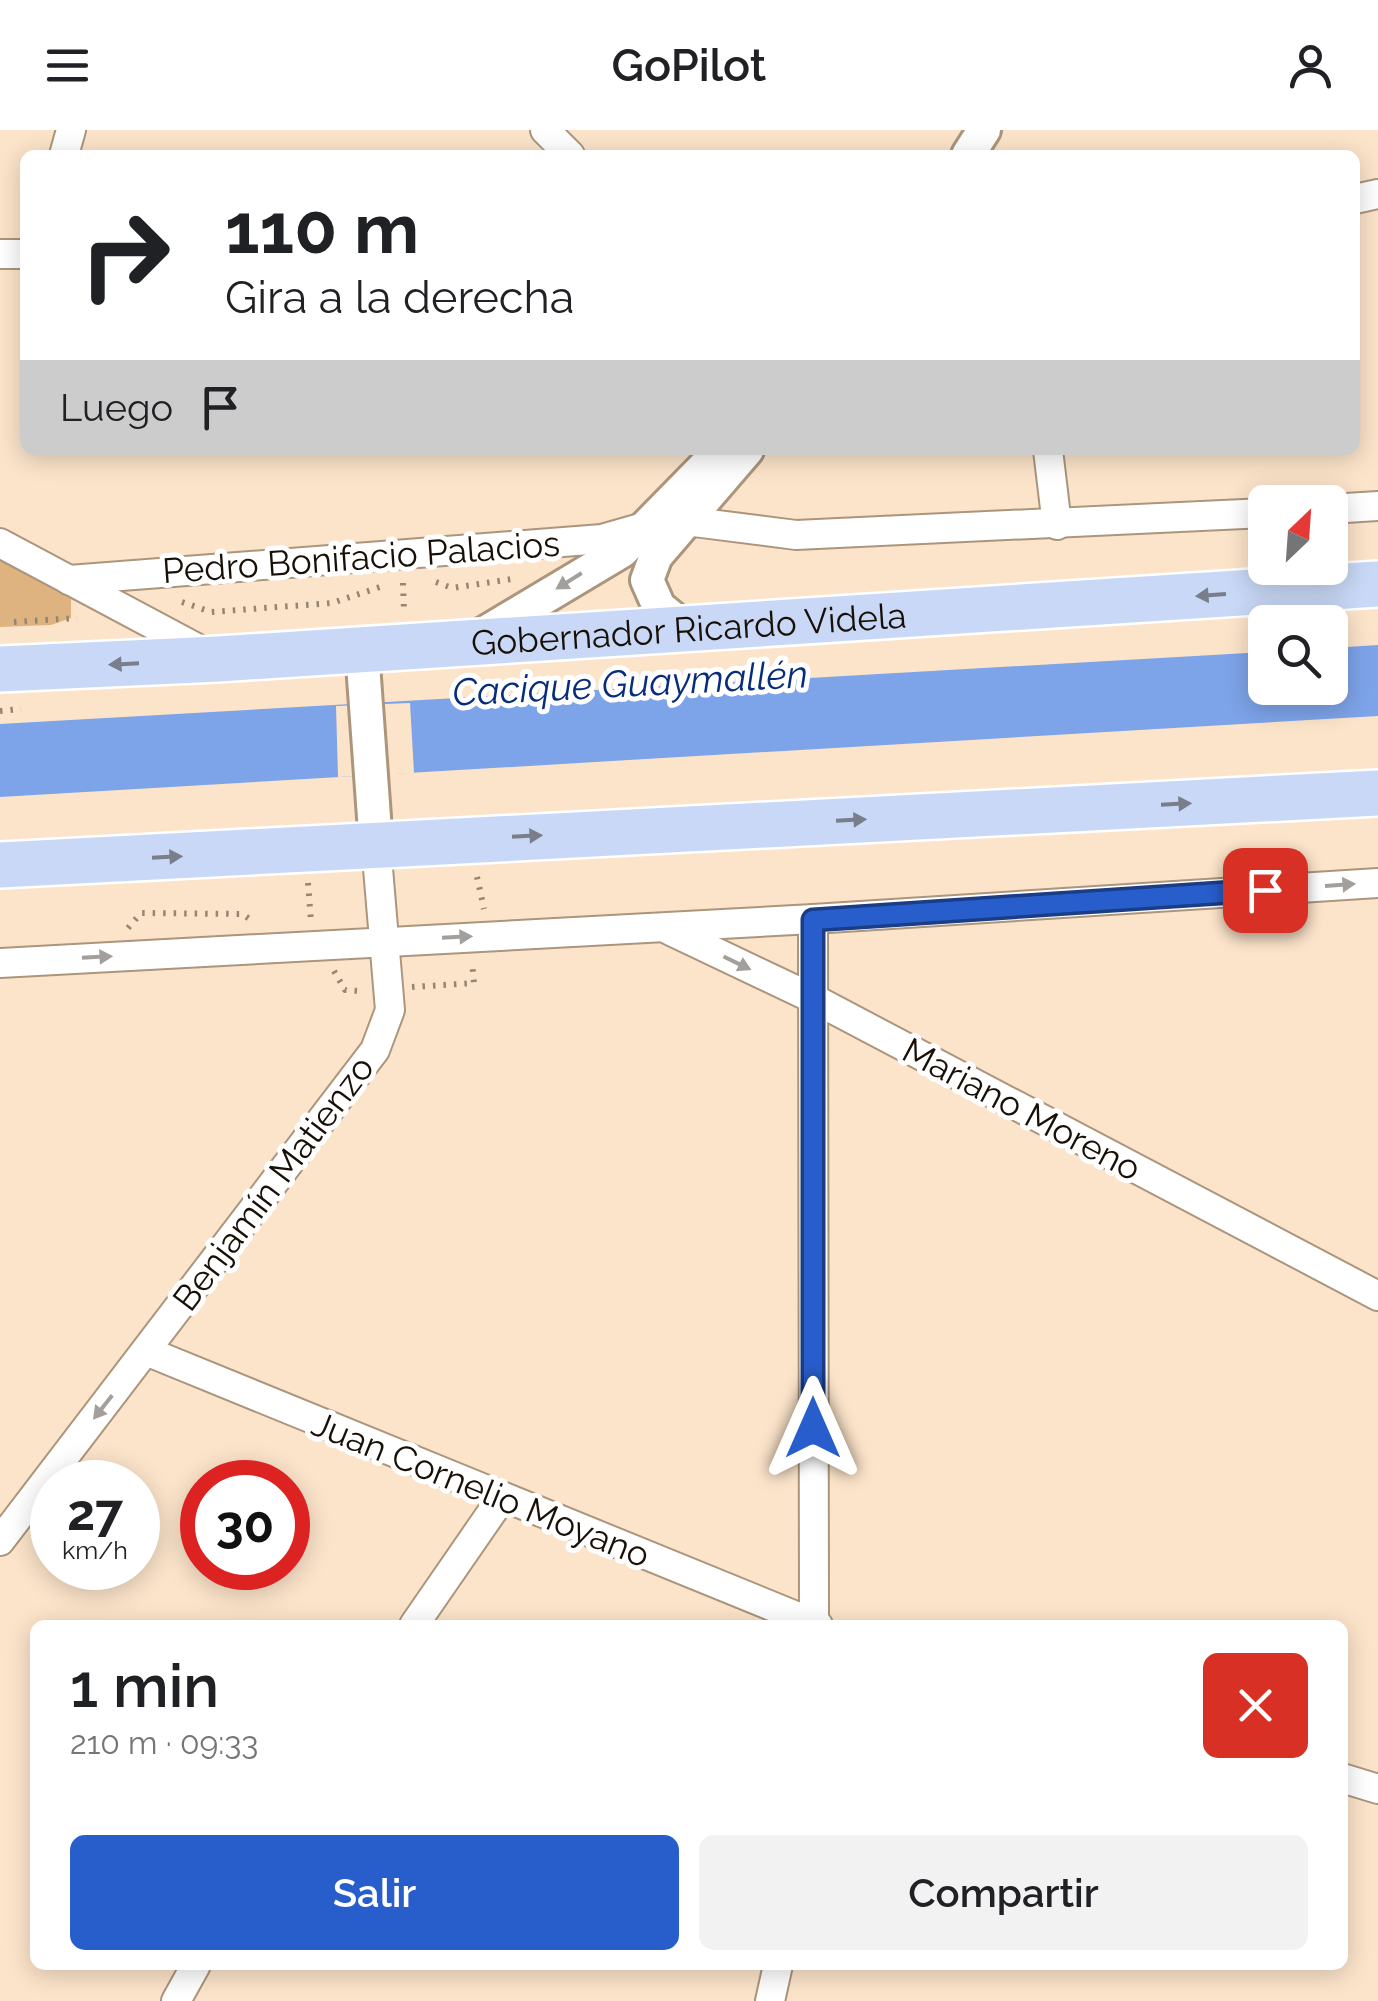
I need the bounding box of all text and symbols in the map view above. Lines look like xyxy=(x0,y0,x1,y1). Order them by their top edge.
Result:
icon: menu xyxy=(40,38,95,93)
icon: person xyxy=(1283,38,1338,93)
text: GoPilot xyxy=(612,39,766,92)
text: 110 m xyxy=(225,187,419,269)
icon: right xyxy=(60,190,190,320)
text: Gira a la derecha xyxy=(225,271,574,324)
icon: arrive xyxy=(193,380,248,435)
text: Luego xyxy=(60,385,173,430)
north arrow xyxy=(1248,485,1348,585)
map controls xyxy=(1248,485,1348,705)
street label: Pedro Bonifacio Palacios xyxy=(161,523,561,591)
one-way arrow xyxy=(555,572,583,589)
one-way arrow xyxy=(1194,587,1226,603)
street label: Gobernador Ricardo Videla xyxy=(470,594,908,663)
button: search xyxy=(1248,605,1348,705)
water label: Cacique Guaymallén xyxy=(451,651,809,715)
one-way arrow xyxy=(108,656,140,672)
one-way arrow xyxy=(1160,795,1192,811)
one-way arrow xyxy=(836,812,868,828)
one-way arrow xyxy=(511,828,543,844)
pin xyxy=(1223,848,1308,933)
one-way arrow xyxy=(152,849,184,865)
icon: arrive xyxy=(1238,863,1293,918)
one-way arrow xyxy=(1325,877,1357,893)
one-way arrow xyxy=(441,929,473,945)
one-way arrow xyxy=(82,949,114,965)
one-way arrow xyxy=(723,954,752,971)
street label: Mariano Moreno xyxy=(896,1029,1148,1189)
street label: Benjamín Matienzo xyxy=(164,1048,382,1318)
position arrow xyxy=(761,1376,865,1480)
one-way arrow xyxy=(93,1394,113,1420)
street label: Juan Cornelio Moyano xyxy=(306,1403,656,1575)
speed limit sign: 30 xyxy=(180,1460,310,1590)
text: 27 xyxy=(67,1483,123,1542)
text: km/h xyxy=(62,1535,128,1565)
text: 1 min xyxy=(70,1651,219,1721)
button: close xyxy=(1203,1653,1308,1758)
text: 210 m · 09:33 xyxy=(70,1724,258,1761)
button: Salir xyxy=(70,1835,679,1950)
button: Compartir xyxy=(699,1835,1308,1950)

